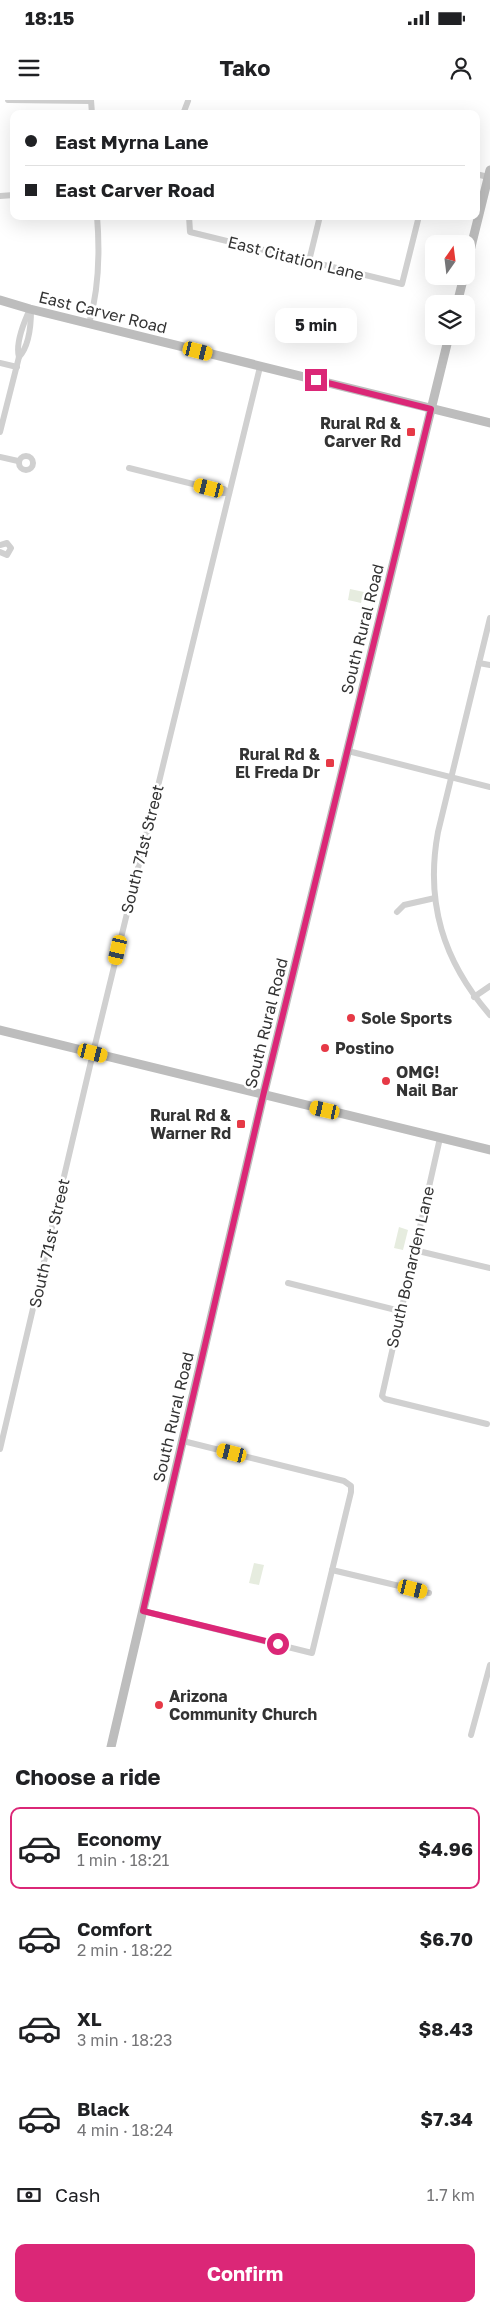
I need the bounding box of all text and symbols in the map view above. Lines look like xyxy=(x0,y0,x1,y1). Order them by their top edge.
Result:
text: 18:15 xyxy=(25,6,74,29)
icon: menu xyxy=(15,54,43,82)
text: Tako xyxy=(220,54,270,81)
icon: person xyxy=(447,54,475,82)
text: East Myrna Lane xyxy=(55,130,209,153)
text: East Carver Road xyxy=(55,178,215,201)
street label: East Citation Lane xyxy=(226,231,366,285)
north arrow xyxy=(425,235,475,285)
map controls xyxy=(425,235,475,345)
street label: East Carver Road xyxy=(37,286,169,338)
button: layers xyxy=(425,295,475,345)
callout: 5 min xyxy=(275,308,357,342)
text: 5 min xyxy=(295,315,337,335)
car xyxy=(181,340,214,362)
route end xyxy=(305,369,327,391)
place label: Rural Rd & Carver Rd xyxy=(320,413,402,451)
marker: Rural Rd & Carver Rd xyxy=(405,426,417,438)
car xyxy=(192,477,225,499)
street label: South Rural Road xyxy=(336,562,388,696)
place label: Rural Rd & El Freda Dr xyxy=(235,744,321,782)
marker: Rural Rd & El Freda Dr xyxy=(324,757,336,769)
street label: South 71st Street xyxy=(116,782,168,916)
car xyxy=(107,934,128,966)
street label: South Rural Road xyxy=(240,956,292,1090)
place label: Sole Sports xyxy=(361,1008,452,1028)
marker: Sole Sports xyxy=(345,1012,357,1024)
place label: Postino xyxy=(335,1038,395,1058)
car xyxy=(76,1042,109,1064)
marker: Postino xyxy=(319,1042,331,1054)
place label: OMG! Nail Bar xyxy=(396,1062,458,1100)
marker: OMG! Nail Bar xyxy=(380,1075,392,1087)
car xyxy=(308,1099,341,1121)
place label: Rural Rd & Warner Rd xyxy=(150,1105,232,1143)
marker: Rural Rd & Warner Rd xyxy=(235,1118,247,1130)
street label: South 71st Street xyxy=(24,1176,74,1310)
street label: South Bonarden Lane xyxy=(382,1184,438,1350)
street label: South Rural Road xyxy=(148,1350,198,1484)
car xyxy=(215,1442,248,1464)
car xyxy=(396,1578,429,1600)
route start xyxy=(267,1633,289,1655)
place label: Arizona Community Church xyxy=(169,1686,317,1724)
marker: Arizona Community Church xyxy=(153,1699,165,1711)
text: Choose a ride xyxy=(15,1763,161,1790)
icon: car xyxy=(17,1826,62,1871)
text: Economy xyxy=(77,1827,162,1850)
text: $4.96 xyxy=(418,1837,473,1860)
text: 1 min · 18:21 xyxy=(77,1850,169,1870)
icon: car xyxy=(17,1916,62,1961)
text: Comfort xyxy=(77,1917,152,1940)
text: $6.70 xyxy=(419,1927,473,1950)
text: 2 min · 18:22 xyxy=(77,1940,172,1960)
icon: car xyxy=(17,2006,62,2051)
text: XL xyxy=(77,2007,102,2030)
text: $8.43 xyxy=(419,2017,473,2040)
text: 3 min · 18:23 xyxy=(77,2030,172,2050)
icon: car xyxy=(17,2096,62,2141)
text: Black xyxy=(77,2097,130,2120)
text: $7.34 xyxy=(420,2107,473,2130)
text: 4 min · 18:24 xyxy=(77,2120,173,2140)
icon: cash xyxy=(15,2181,43,2209)
text: Cash xyxy=(55,2183,100,2206)
text: 1.7 km xyxy=(427,2185,475,2205)
button: Confirm xyxy=(15,2244,475,2302)

